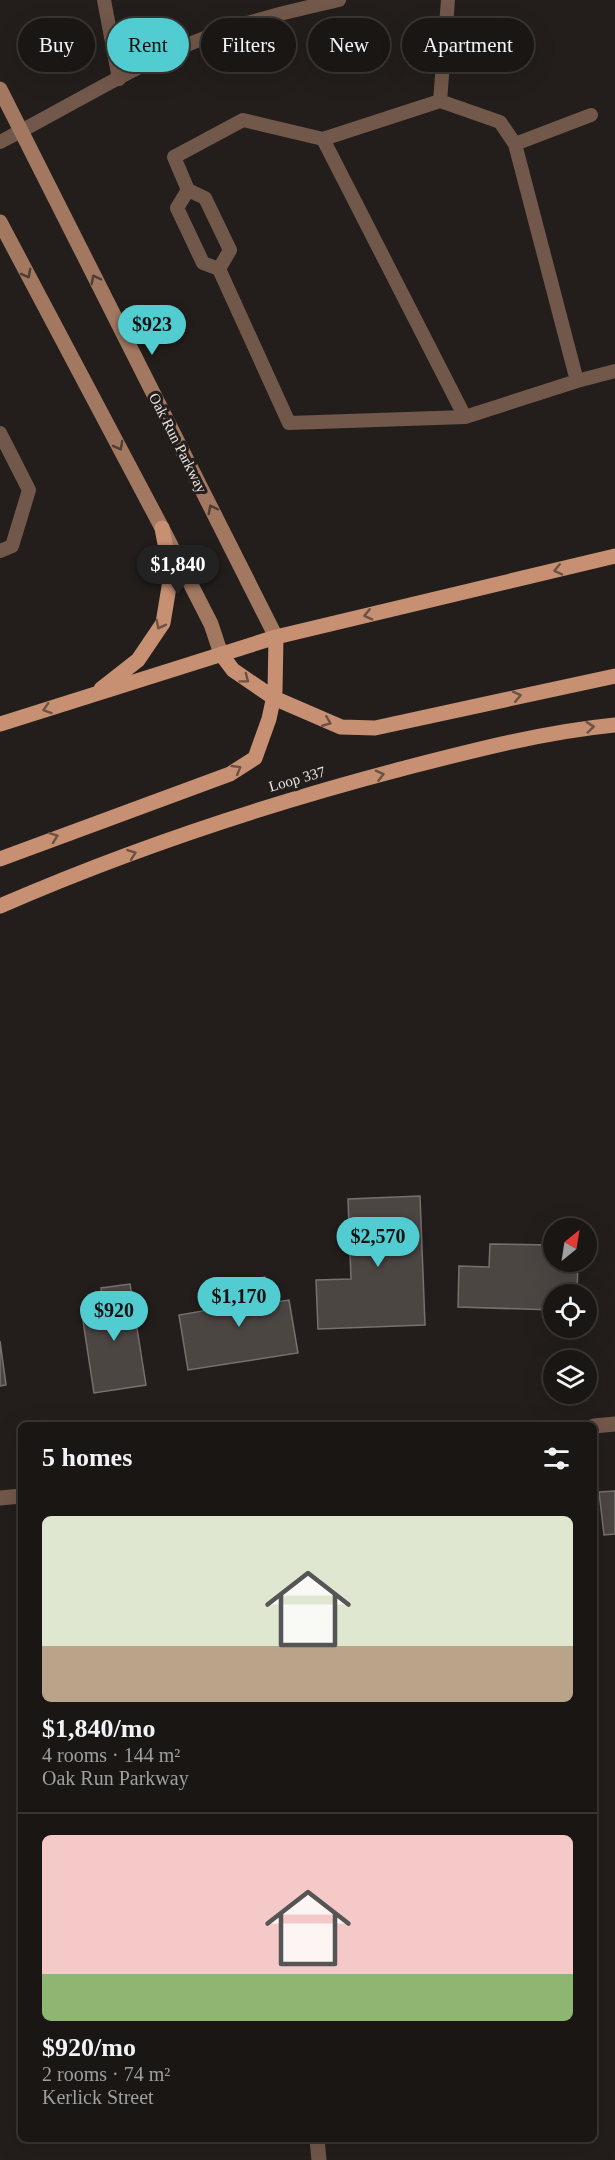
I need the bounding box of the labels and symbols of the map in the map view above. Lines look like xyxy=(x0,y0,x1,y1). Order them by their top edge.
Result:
one-way arrow xyxy=(20,268,31,278)
one-way arrow xyxy=(91,275,102,286)
pin: $923 xyxy=(116,305,188,356)
street label: Oak Run Parkway xyxy=(146,390,210,496)
one-way arrow xyxy=(111,440,123,451)
one-way arrow xyxy=(207,505,219,516)
pin: $1,840 xyxy=(129,545,227,596)
one-way arrow xyxy=(553,562,563,575)
one-way arrow xyxy=(364,607,374,620)
one-way arrow xyxy=(155,619,167,630)
one-way arrow xyxy=(238,671,249,682)
one-way arrow xyxy=(512,690,522,703)
one-way arrow xyxy=(42,702,53,714)
one-way arrow xyxy=(321,715,332,727)
one-way arrow xyxy=(586,721,595,734)
street label: Loop 337 xyxy=(267,763,328,795)
one-way arrow xyxy=(231,765,241,776)
one-way arrow xyxy=(375,769,385,782)
one-way arrow xyxy=(48,832,59,845)
one-way arrow xyxy=(127,848,137,861)
pin: $2,570 xyxy=(329,1217,427,1268)
north arrow xyxy=(543,1218,597,1272)
pin: $1,170 xyxy=(190,1277,288,1328)
pin: $920 xyxy=(78,1291,150,1342)

